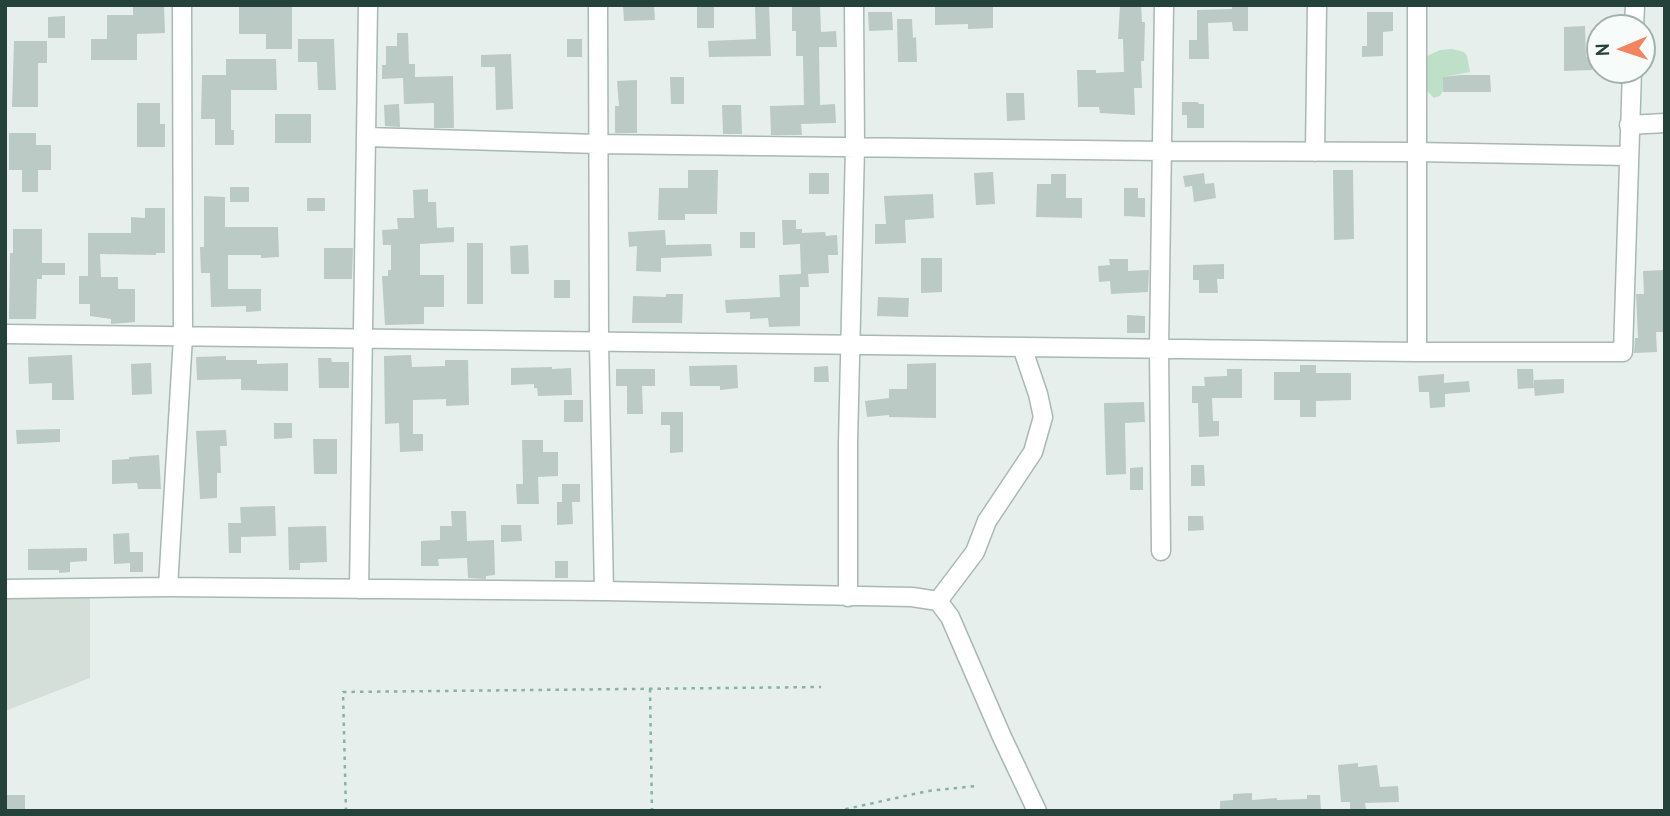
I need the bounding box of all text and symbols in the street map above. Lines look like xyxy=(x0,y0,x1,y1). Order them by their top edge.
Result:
north arrow xyxy=(1586,14,1656,84)
text: N xyxy=(1590,43,1614,56)

